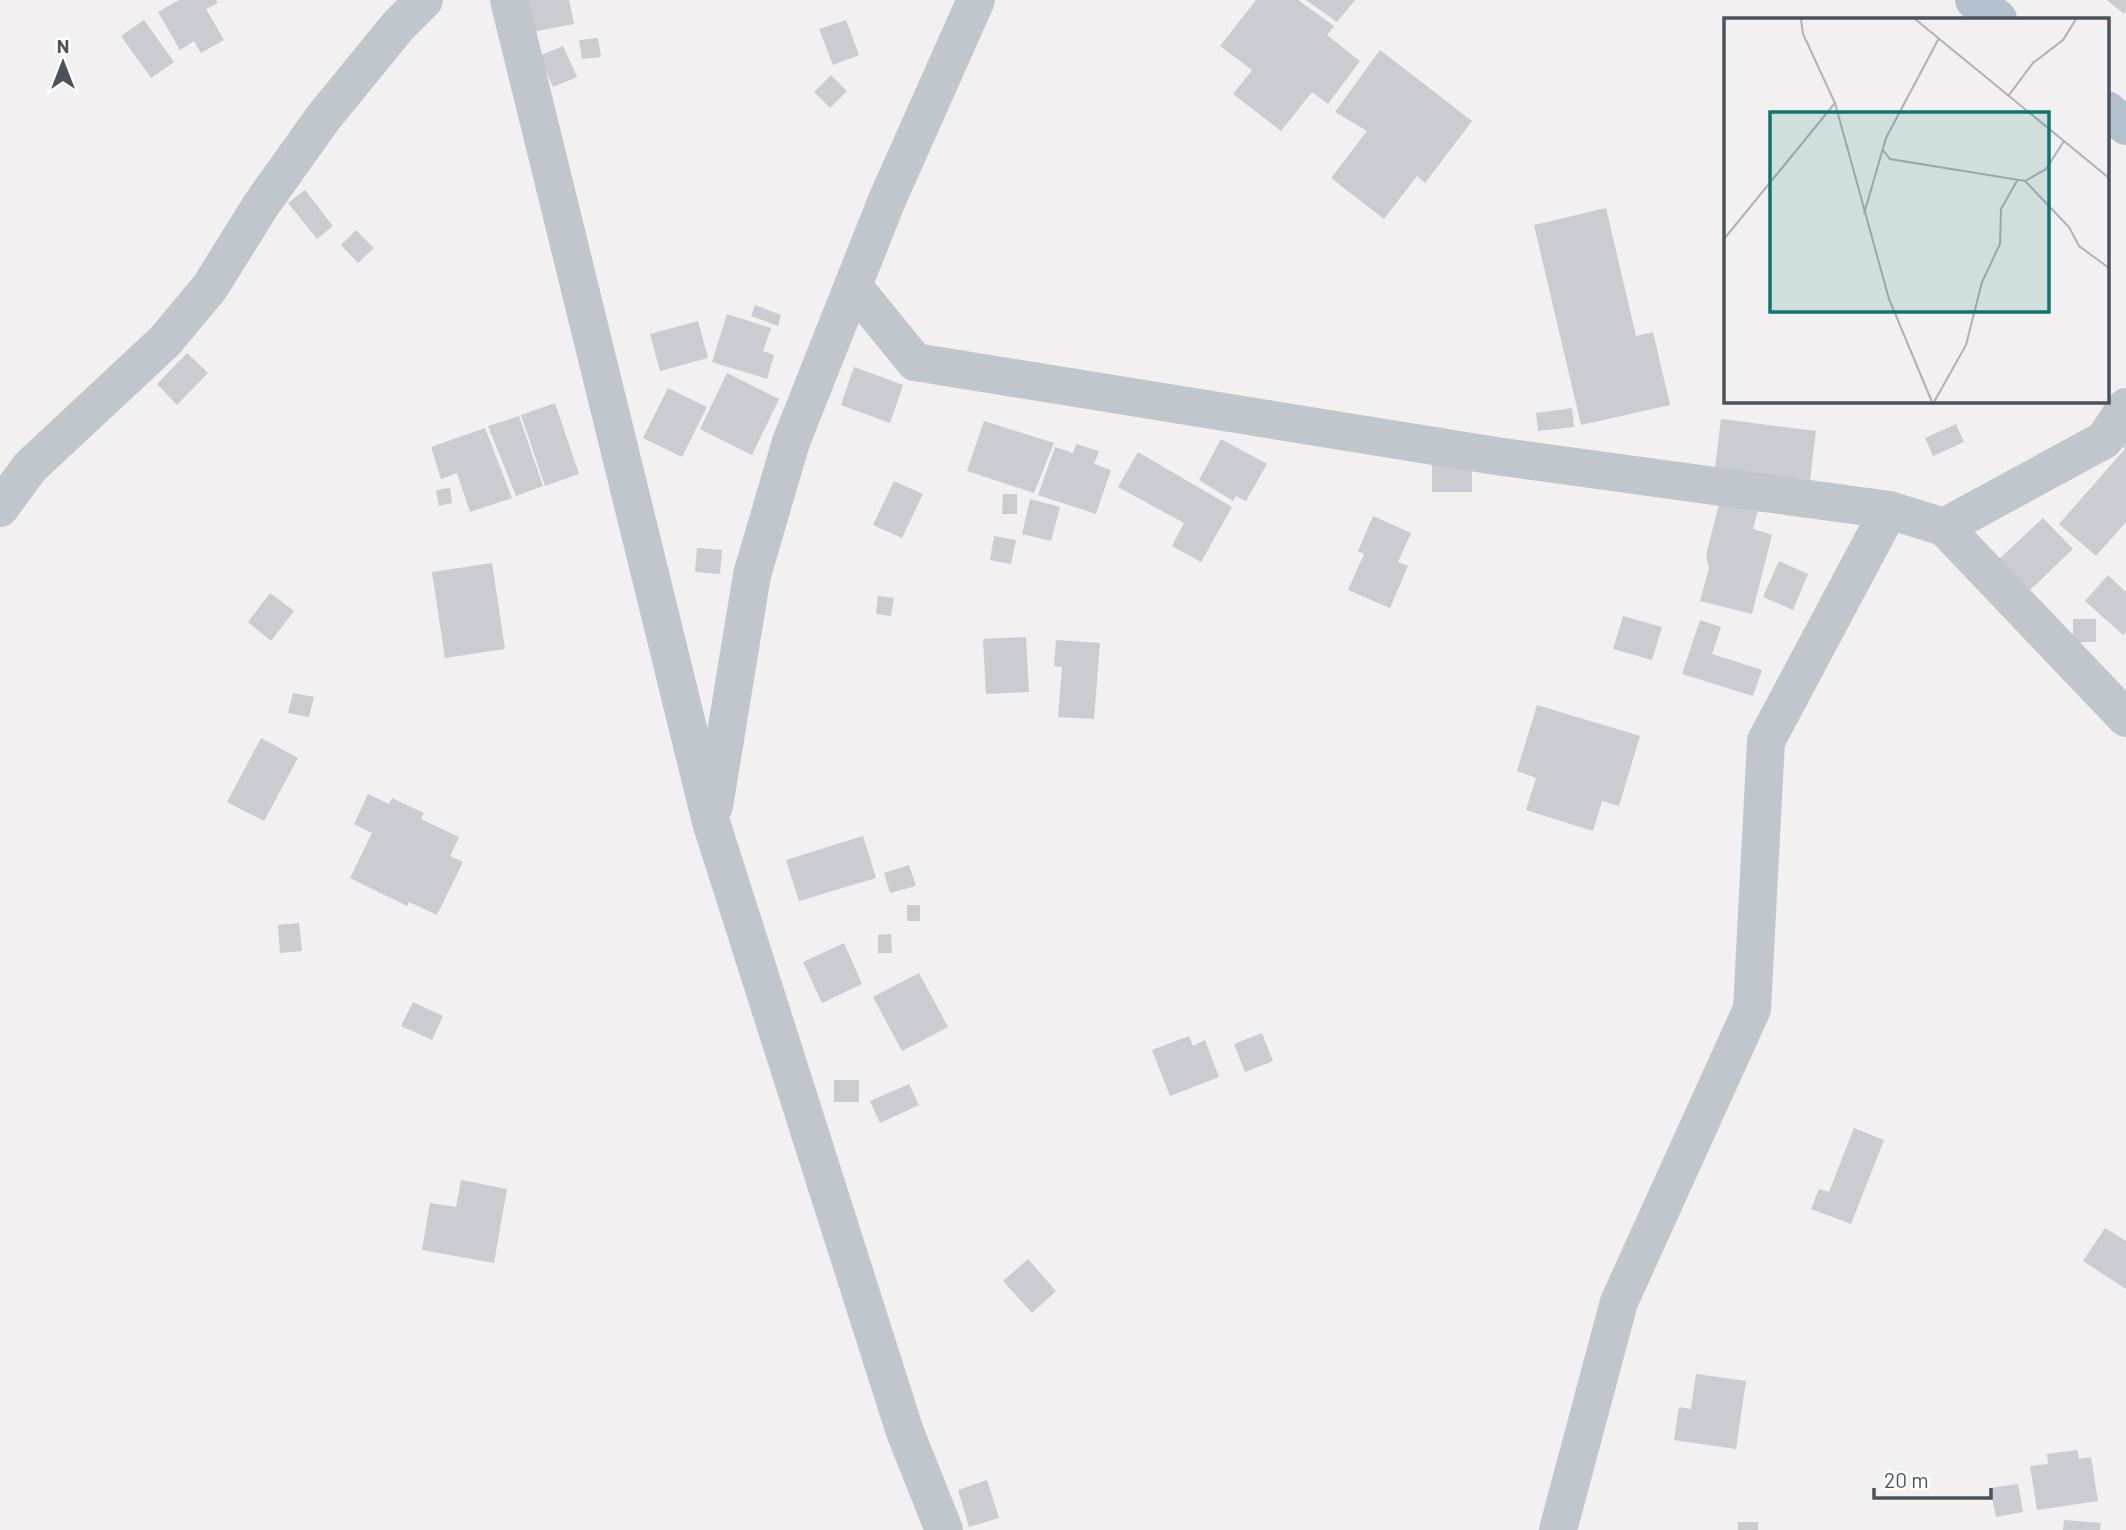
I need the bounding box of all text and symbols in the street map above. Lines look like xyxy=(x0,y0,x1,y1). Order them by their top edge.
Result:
inset map xyxy=(1724,18,2108,402)
north arrow xyxy=(28,28,98,98)
text: N xyxy=(57,34,69,57)
scale bar xyxy=(1874,1456,1991,1500)
text: 20 m xyxy=(1884,1467,1929,1492)

